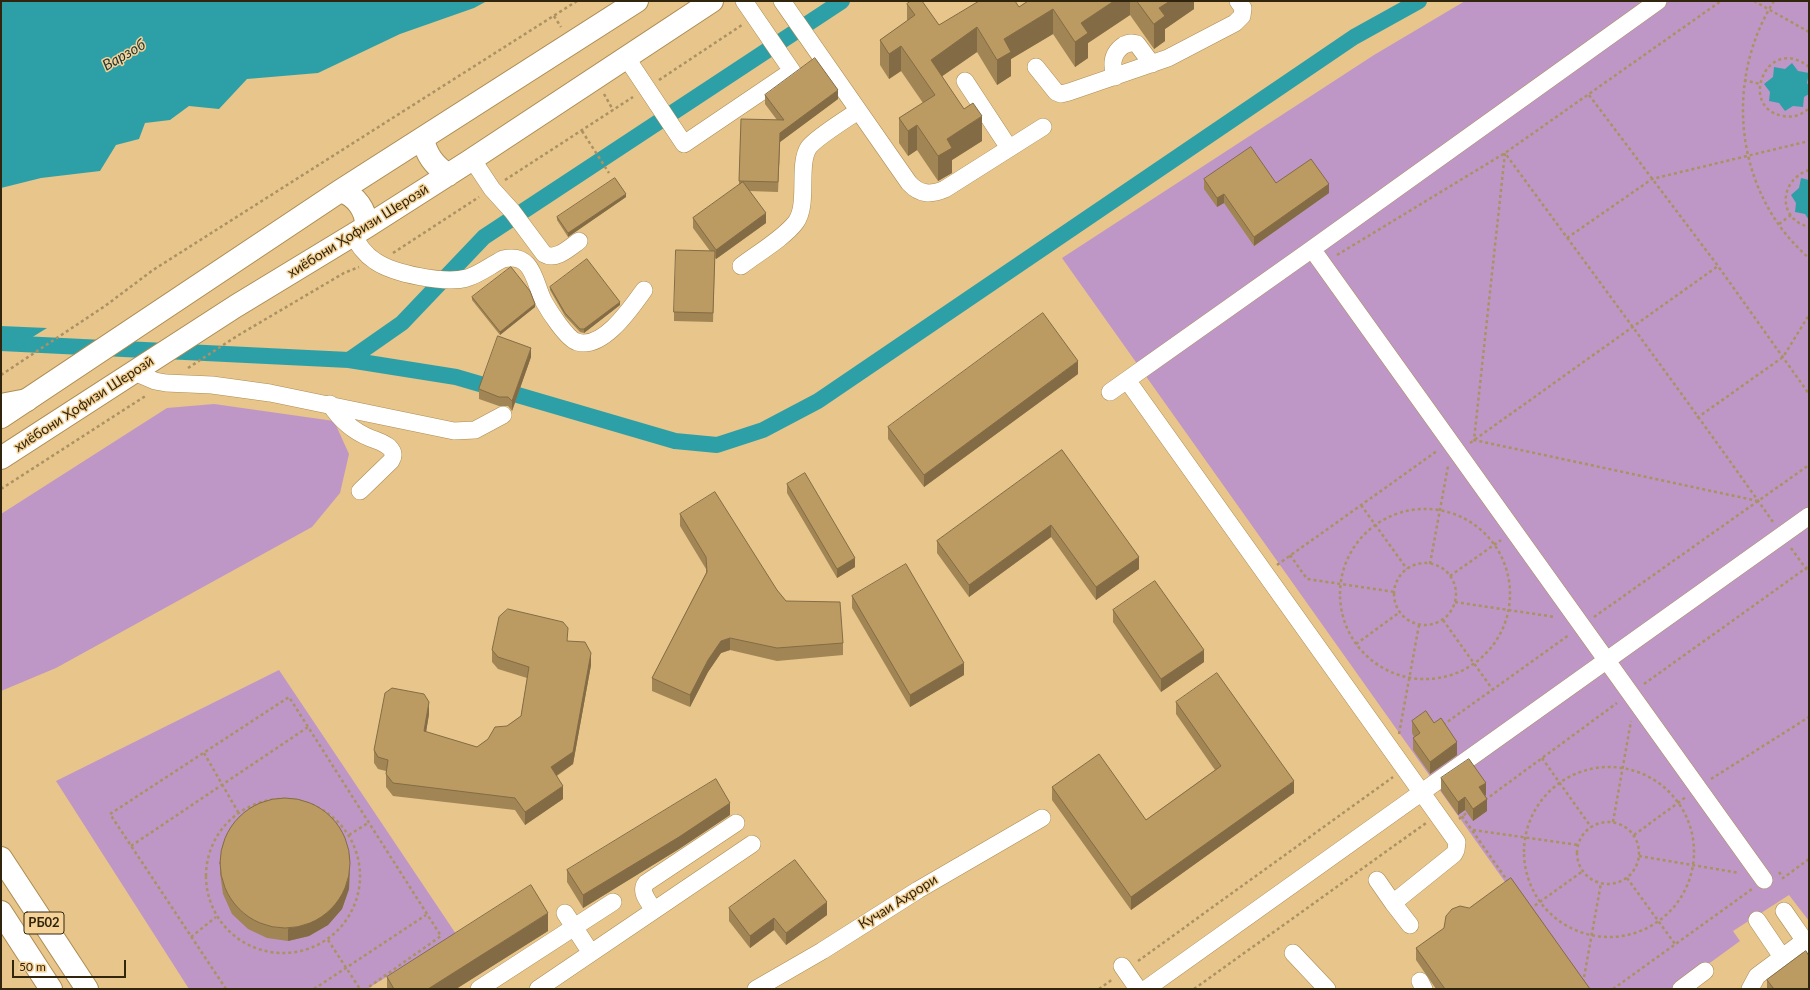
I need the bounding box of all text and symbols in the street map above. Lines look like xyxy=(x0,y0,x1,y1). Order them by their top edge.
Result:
water label: Варзоб xyxy=(99,36,149,74)
street label: хиёбони Ҳофизи Шерозӣ xyxy=(284,181,432,281)
street label: хиёбони Ҳофизи Шерозӣ xyxy=(11,353,157,455)
street label: Кучаи Ахрори xyxy=(855,871,941,933)
road number: РБ02 xyxy=(24,912,64,934)
scale bar xyxy=(14,952,128,978)
text: 50 m xyxy=(19,959,46,974)

